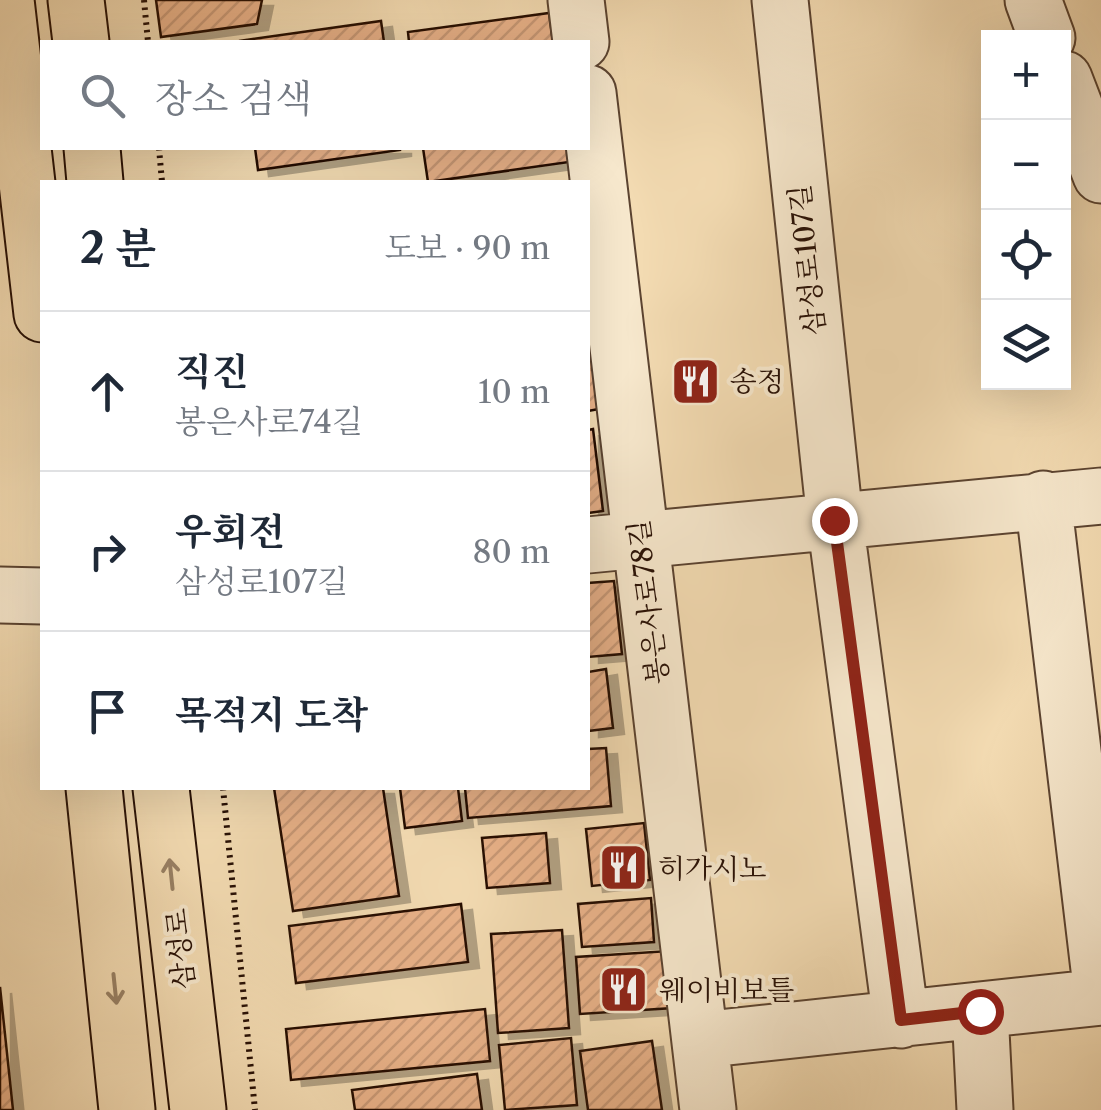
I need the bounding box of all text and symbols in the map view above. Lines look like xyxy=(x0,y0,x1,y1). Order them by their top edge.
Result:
map controls xyxy=(981,30,1071,390)
button: + xyxy=(981,30,1071,120)
search box xyxy=(40,40,590,150)
icon: search xyxy=(75,68,130,123)
text: 장소 검색 xyxy=(155,75,312,122)
button: − xyxy=(981,120,1071,210)
street label: 삼성로107길 xyxy=(782,183,832,337)
button: locate xyxy=(981,210,1071,300)
text: 2 분 xyxy=(80,222,156,274)
text: 도보 · 90 m xyxy=(385,228,550,267)
button: layers xyxy=(981,300,1071,390)
text: 직진 xyxy=(175,348,248,395)
restaurant icon: 송정 xyxy=(669,355,721,407)
icon: ahead xyxy=(80,364,135,419)
place label: 송정 xyxy=(730,364,784,398)
text: 10 m xyxy=(478,372,550,411)
text: 봉은사로74길 xyxy=(175,402,363,441)
route end xyxy=(812,498,858,544)
text: 우회전 xyxy=(175,508,285,555)
street label: 봉은사로78길 xyxy=(621,518,675,686)
icon: right xyxy=(80,524,135,579)
text: 80 m xyxy=(472,532,550,571)
text: 삼성로107길 xyxy=(175,562,348,601)
icon: arrive xyxy=(80,684,135,739)
text: 목적지 도착 xyxy=(175,691,368,738)
restaurant icon: 히가시노 xyxy=(597,842,649,894)
place label: 히가시노 xyxy=(658,851,766,885)
one-way arrow xyxy=(161,858,180,891)
street label: 삼성로 xyxy=(159,907,201,991)
restaurant icon: 웨이비보틀 xyxy=(598,964,650,1016)
one-way arrow xyxy=(106,972,125,1005)
place label: 웨이비보틀 xyxy=(659,973,794,1007)
route start xyxy=(958,989,1004,1035)

